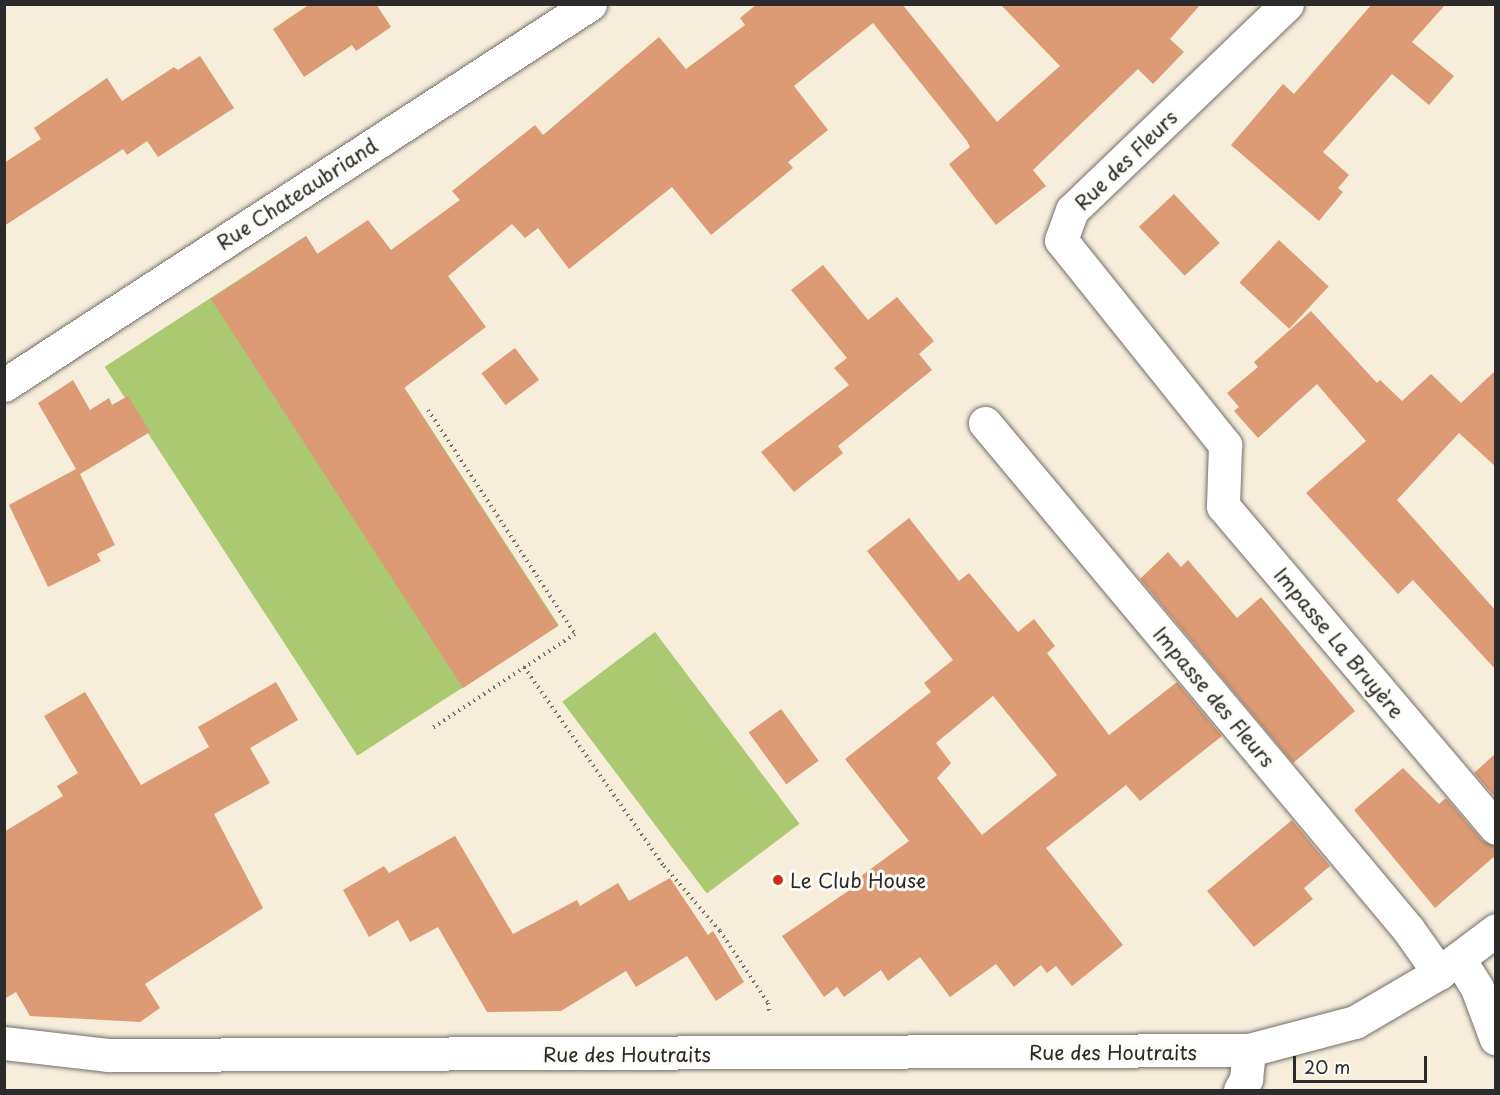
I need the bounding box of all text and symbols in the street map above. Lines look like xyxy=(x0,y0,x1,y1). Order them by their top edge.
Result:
street label: Rue des Fleurs xyxy=(1068,104,1184,216)
street label: Rue Chateaubriand xyxy=(211,132,383,256)
street label: Impasse La Bruyère xyxy=(1269,563,1409,723)
street label: Impasse des Fleurs xyxy=(1148,621,1280,773)
place label: Le Club House xyxy=(790,868,926,892)
marker: Le Club House xyxy=(771,873,785,887)
street label: Rue des Houtraits xyxy=(1027,1040,1199,1064)
street label: Rue des Houtraits xyxy=(541,1042,713,1066)
scale bar xyxy=(1296,1044,1430,1082)
text: 20 m xyxy=(1304,1053,1350,1080)

